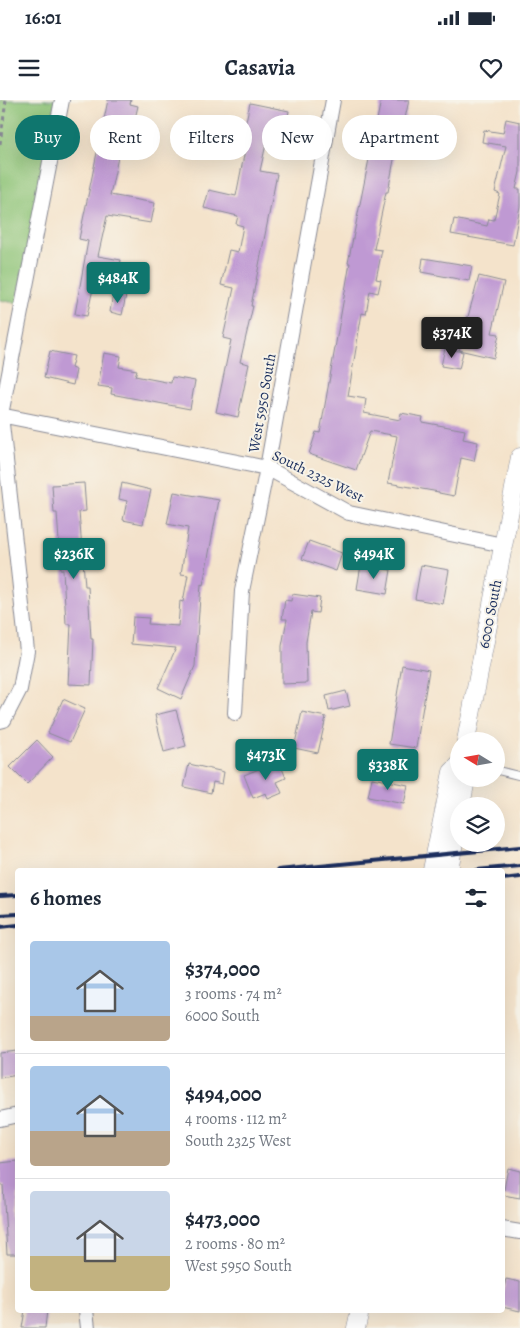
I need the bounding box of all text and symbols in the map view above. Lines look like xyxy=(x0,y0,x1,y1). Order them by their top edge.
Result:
text: 16:01 xyxy=(25,5,62,31)
text: Casavia xyxy=(225,53,295,83)
icon: menu xyxy=(15,54,43,82)
icon: heart xyxy=(477,54,505,82)
chip: Buy xyxy=(15,115,80,160)
chip: Rent xyxy=(90,115,160,160)
chip: Filters xyxy=(170,115,252,160)
chip: New xyxy=(262,115,332,160)
chip: Apartment xyxy=(342,115,457,160)
pin: $484K xyxy=(83,262,153,304)
text: $484K xyxy=(98,267,138,289)
pin: $374K xyxy=(417,316,487,359)
text: $374K xyxy=(432,322,472,344)
street label: West 5950 South xyxy=(243,352,281,455)
street label: South 2325 West xyxy=(269,445,367,507)
pin: $236K xyxy=(39,538,109,580)
pin: $494K xyxy=(339,538,409,580)
text: $236K xyxy=(54,543,94,565)
text: $494K xyxy=(354,543,394,565)
street label: 6000 South xyxy=(473,578,507,650)
north arrow xyxy=(450,732,505,788)
map controls xyxy=(450,732,505,852)
pin: $473K xyxy=(231,738,301,781)
text: $473K xyxy=(246,744,286,766)
pin: $338K xyxy=(353,748,423,791)
text: $338K xyxy=(368,754,408,776)
button: layers xyxy=(450,797,505,852)
text: 6 homes xyxy=(30,884,102,912)
icon: filters xyxy=(462,884,490,912)
text: $374,000 xyxy=(185,955,260,983)
icon: home xyxy=(70,961,130,1021)
text: 3 rooms · 74 m² xyxy=(185,983,282,1005)
text: 6000 South xyxy=(185,1005,260,1027)
text: $494,000 xyxy=(185,1080,262,1108)
icon: home xyxy=(70,1086,130,1146)
text: 4 rooms · 112 m² xyxy=(185,1108,287,1130)
text: South 2325 West xyxy=(185,1130,291,1152)
text: $473,000 xyxy=(185,1205,260,1233)
icon: home xyxy=(70,1211,130,1271)
text: 2 rooms · 80 m² xyxy=(185,1233,285,1255)
text: West 5950 South xyxy=(185,1255,292,1277)

